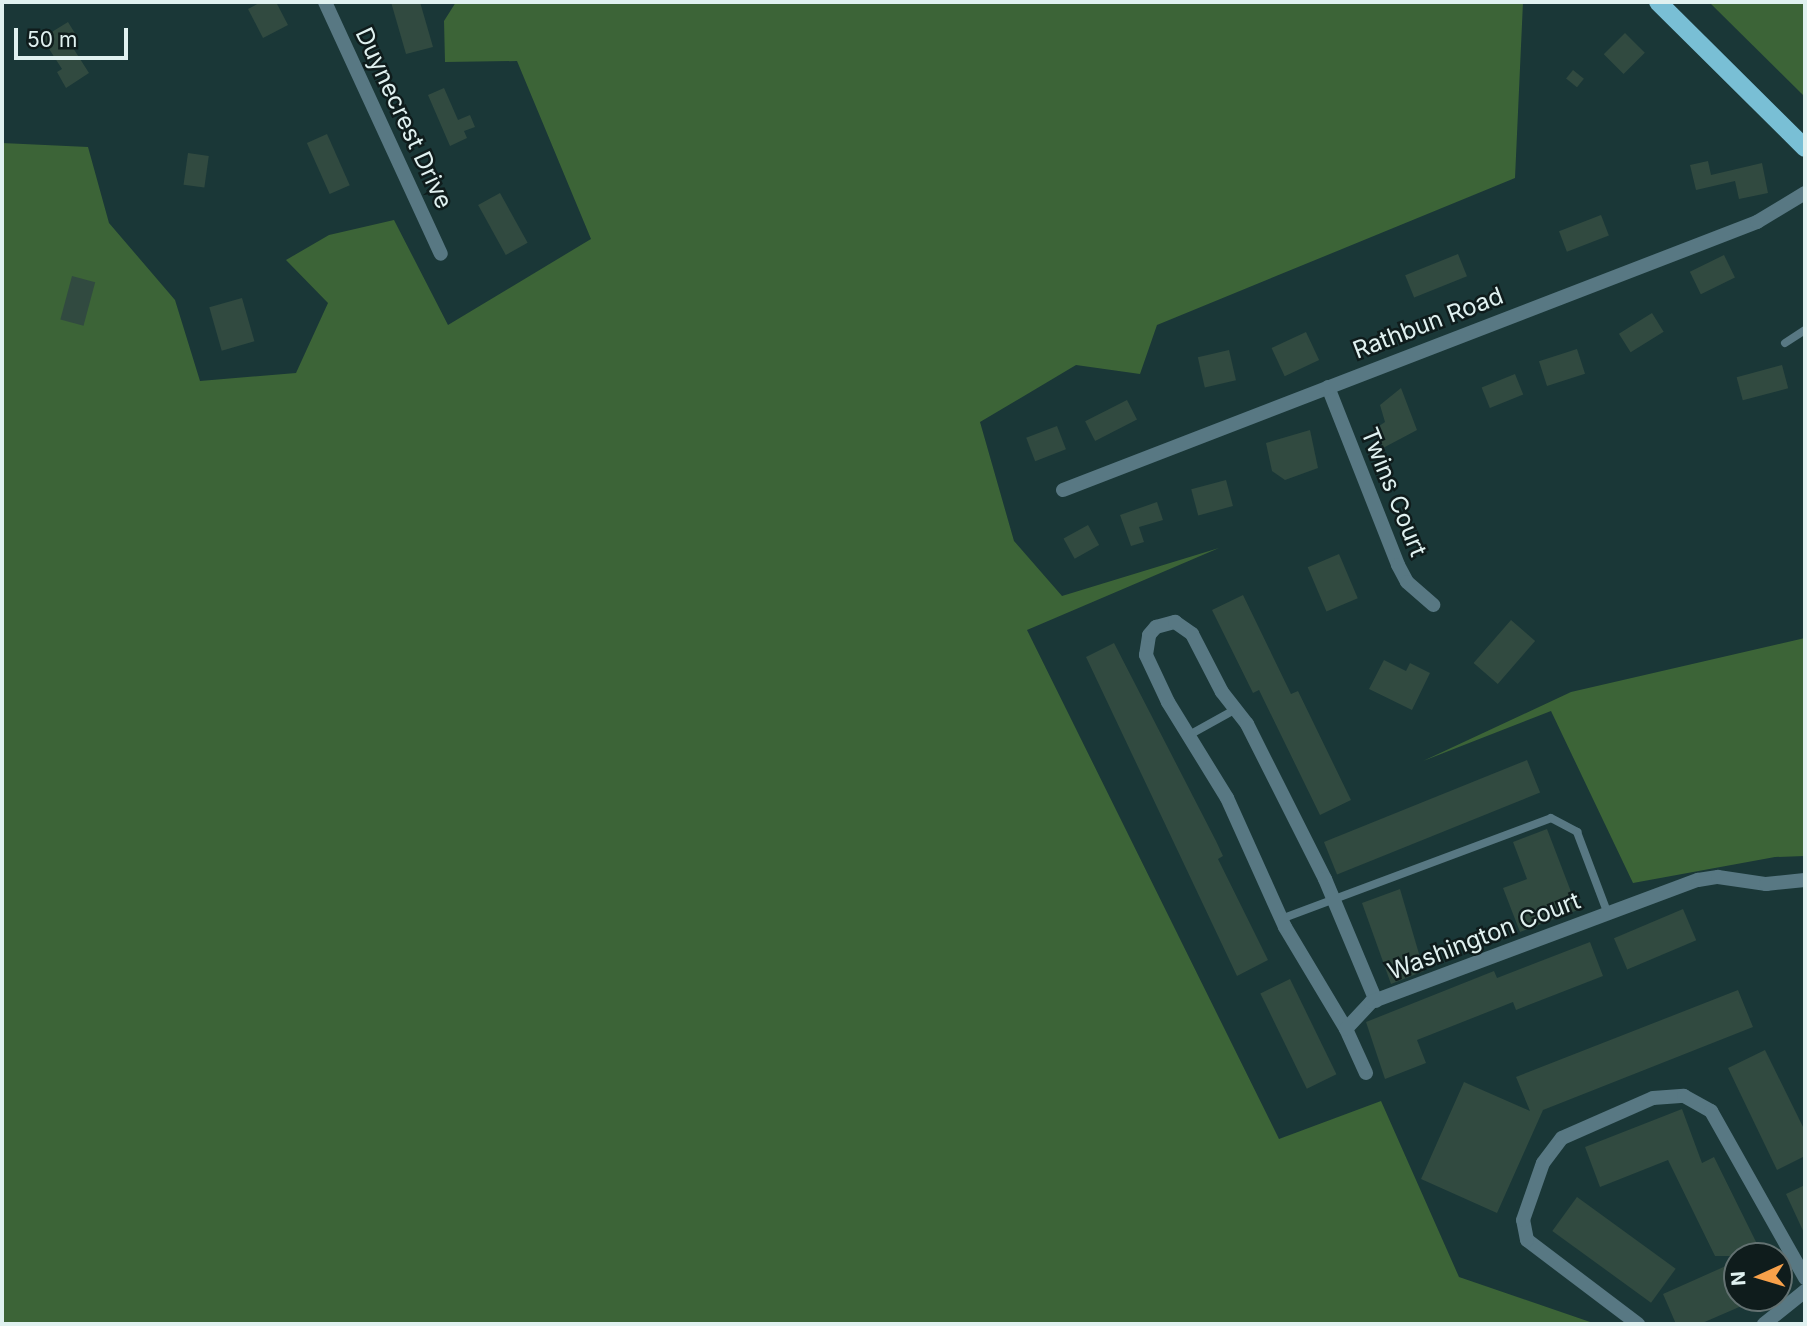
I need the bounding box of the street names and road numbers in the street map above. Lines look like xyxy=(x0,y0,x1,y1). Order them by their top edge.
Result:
street label: Duynecrest Drive xyxy=(349,23,459,213)
street label: Rathbun Road xyxy=(1349,281,1507,365)
street label: Twins Court xyxy=(1355,423,1433,561)
street label: Washington Court xyxy=(1384,886,1584,986)

